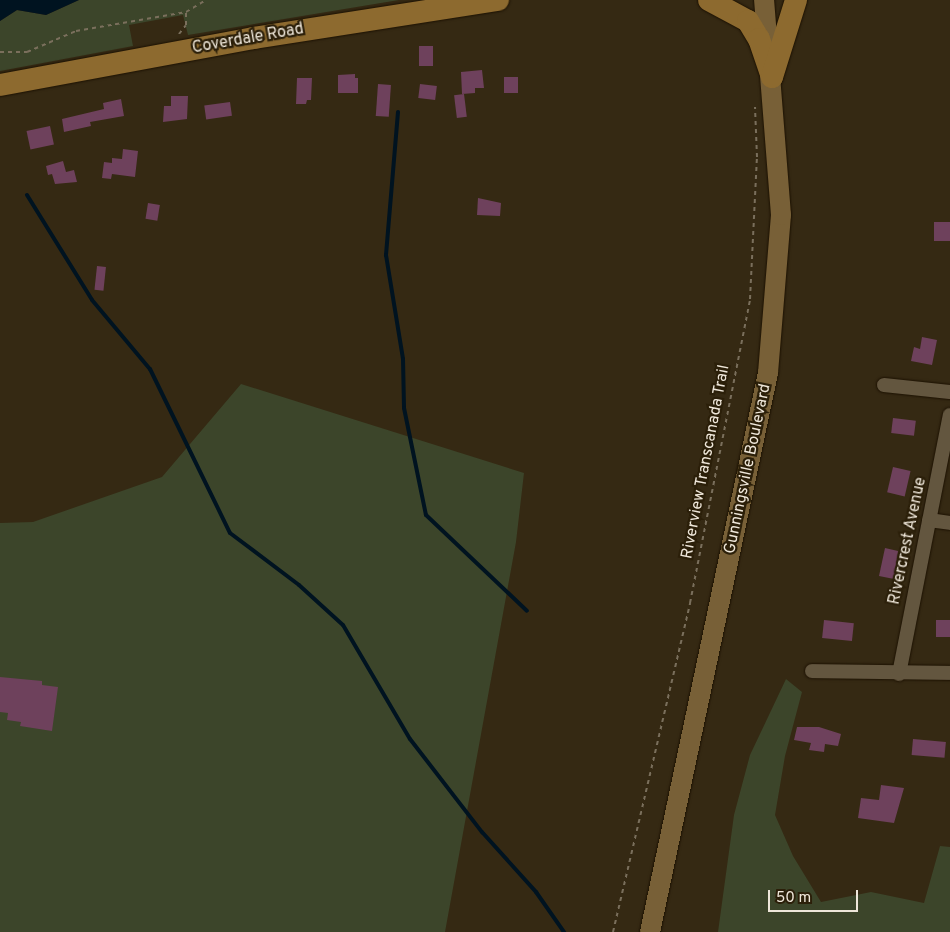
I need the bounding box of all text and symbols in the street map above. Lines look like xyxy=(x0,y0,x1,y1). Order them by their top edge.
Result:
street label: Coverdale Road xyxy=(191,20,305,58)
street label: Riverview Transcanada Trail xyxy=(678,363,734,561)
street label: Gunningsville Boulevard xyxy=(721,382,775,556)
street label: Rivercrest Avenue xyxy=(885,475,931,607)
scale bar xyxy=(770,880,860,912)
text: 50 m xyxy=(776,889,811,908)

